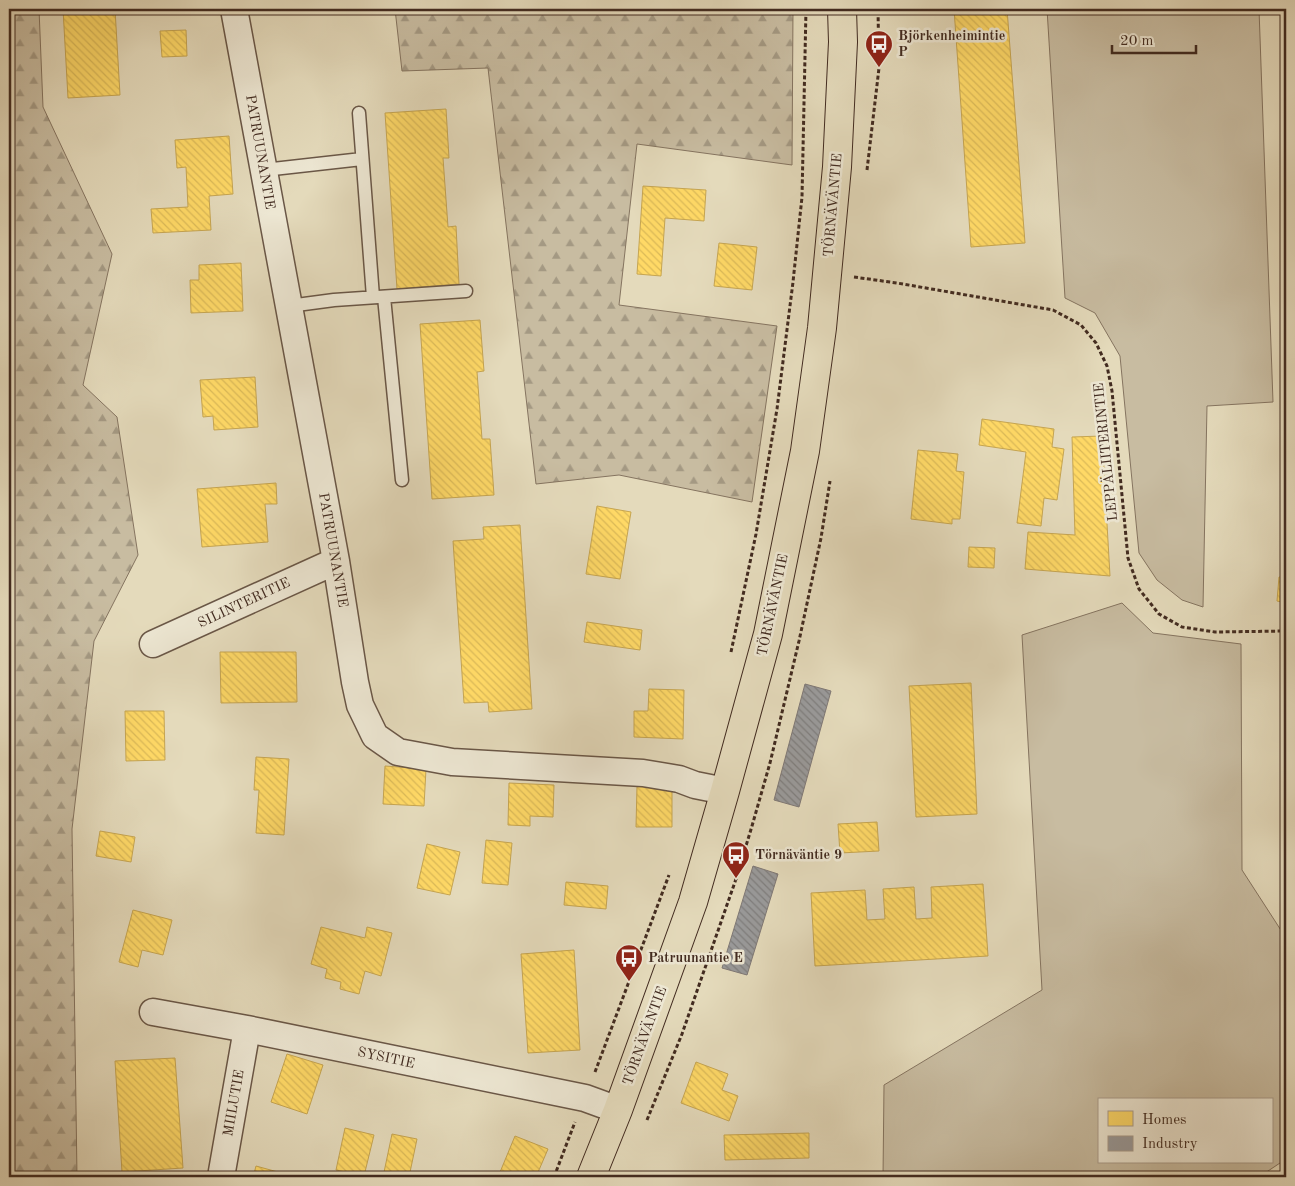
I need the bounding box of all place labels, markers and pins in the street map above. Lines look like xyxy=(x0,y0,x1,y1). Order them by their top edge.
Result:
bus stop icon: Björkenheimintie P xyxy=(864,29,894,68)
place label: Björkenheimintie P xyxy=(898,29,1005,59)
bus stop icon: Törnäväntie 9 xyxy=(721,840,751,879)
place label: Törnäväntie 9 xyxy=(755,848,842,862)
bus stop icon: Patruunantie E xyxy=(614,943,644,982)
place label: Patruunantie E xyxy=(648,951,743,965)

